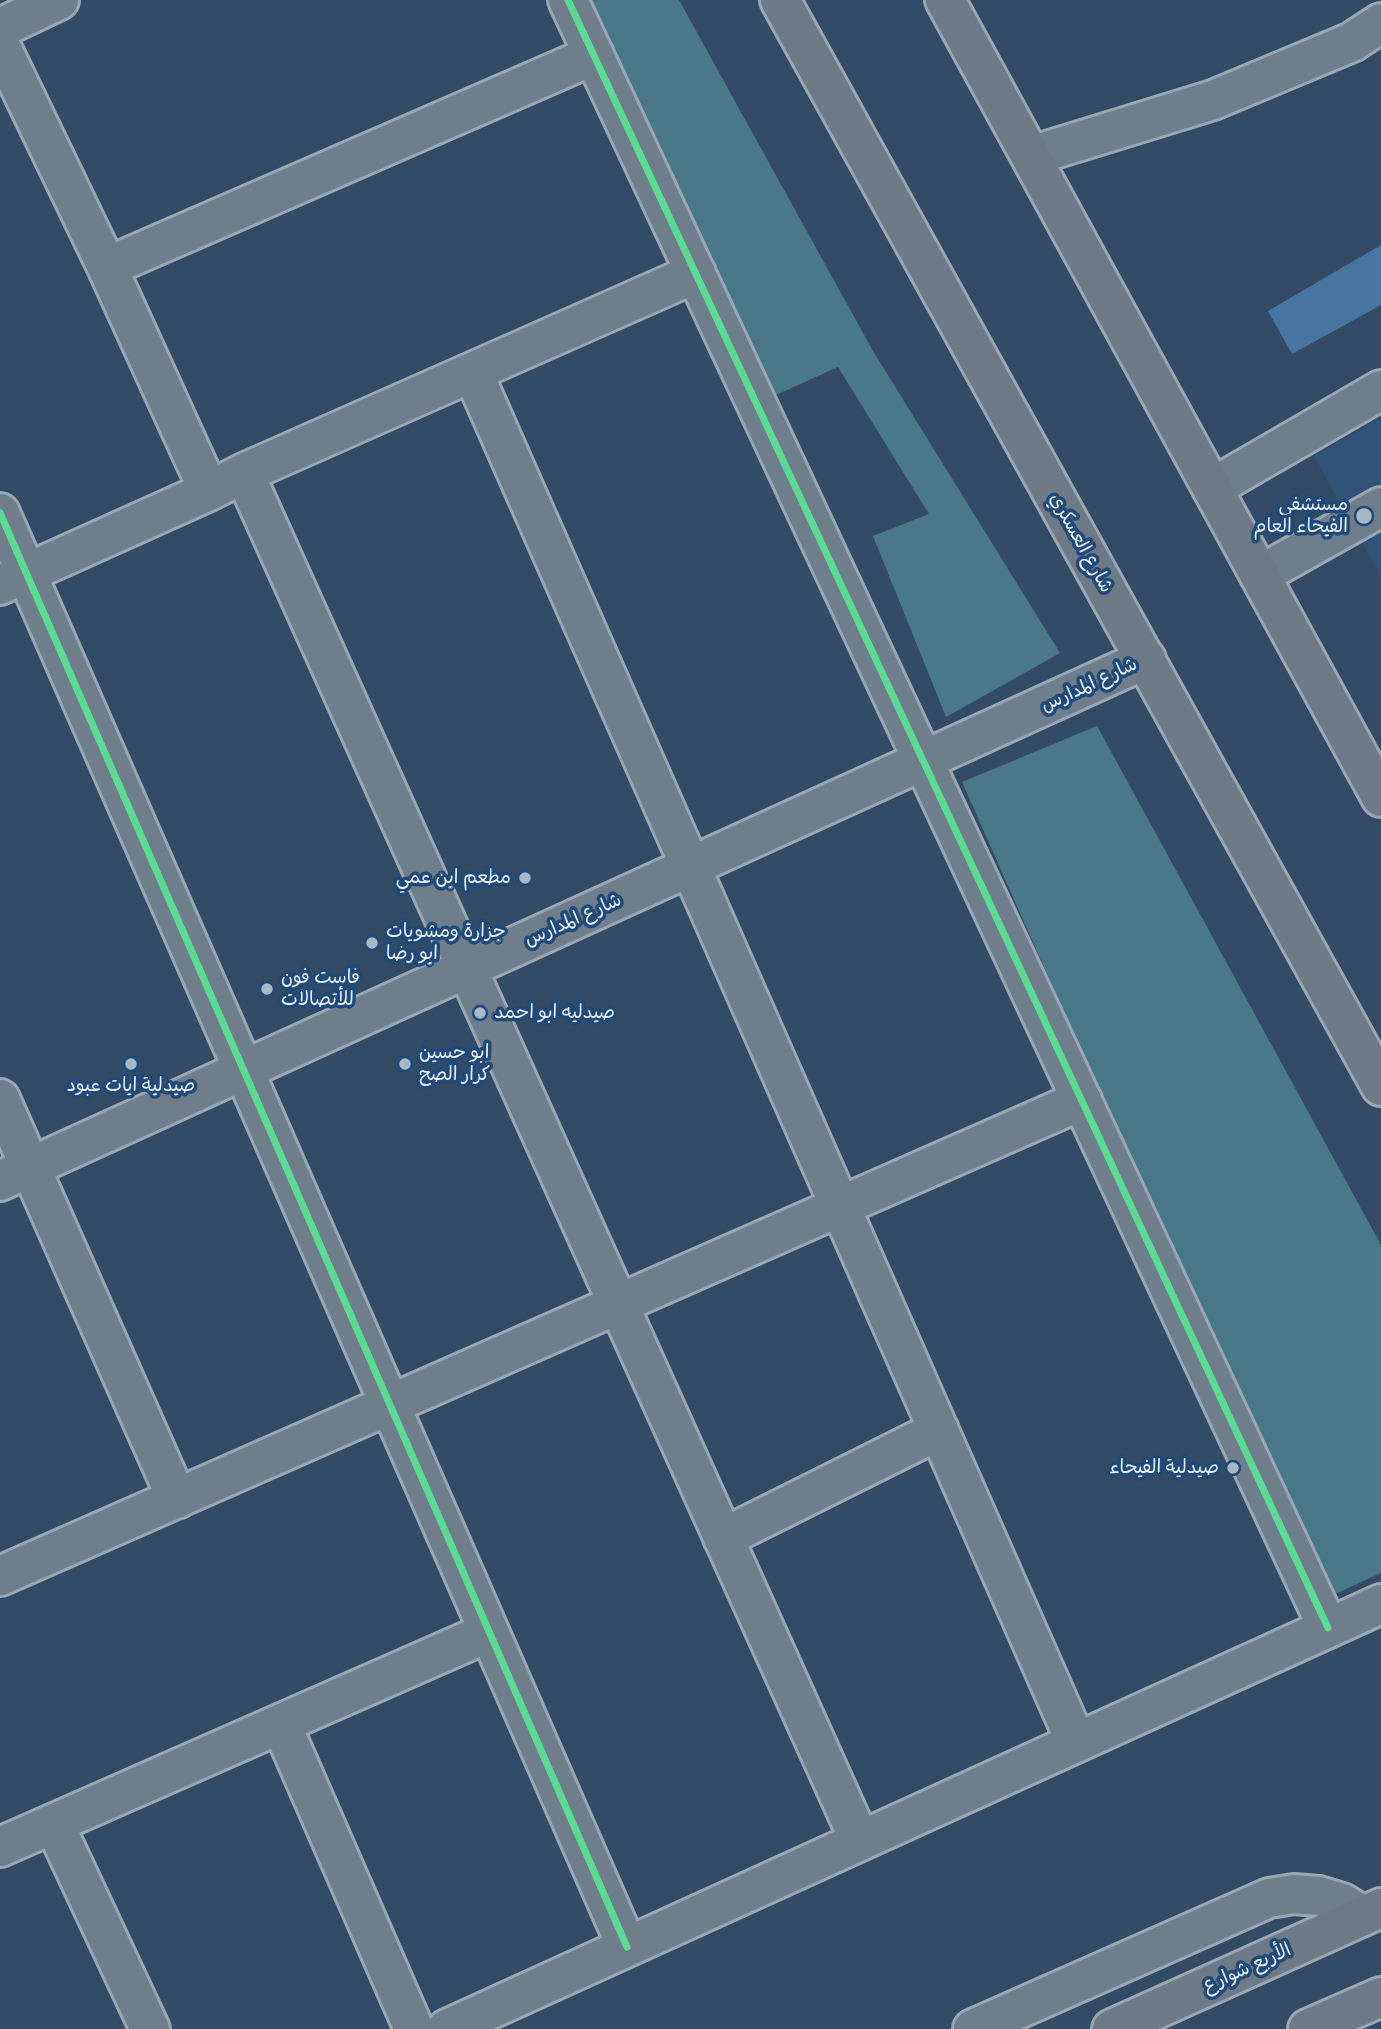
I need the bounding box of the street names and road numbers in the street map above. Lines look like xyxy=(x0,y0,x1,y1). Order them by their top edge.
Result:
street label: شارع العسكري xyxy=(1044,489,1118,597)
street label: شارع المدارس xyxy=(1037,653,1141,717)
street label: شارع المدارس xyxy=(521,888,625,952)
street label: الأربع شوارع xyxy=(1199,1938,1295,1998)

